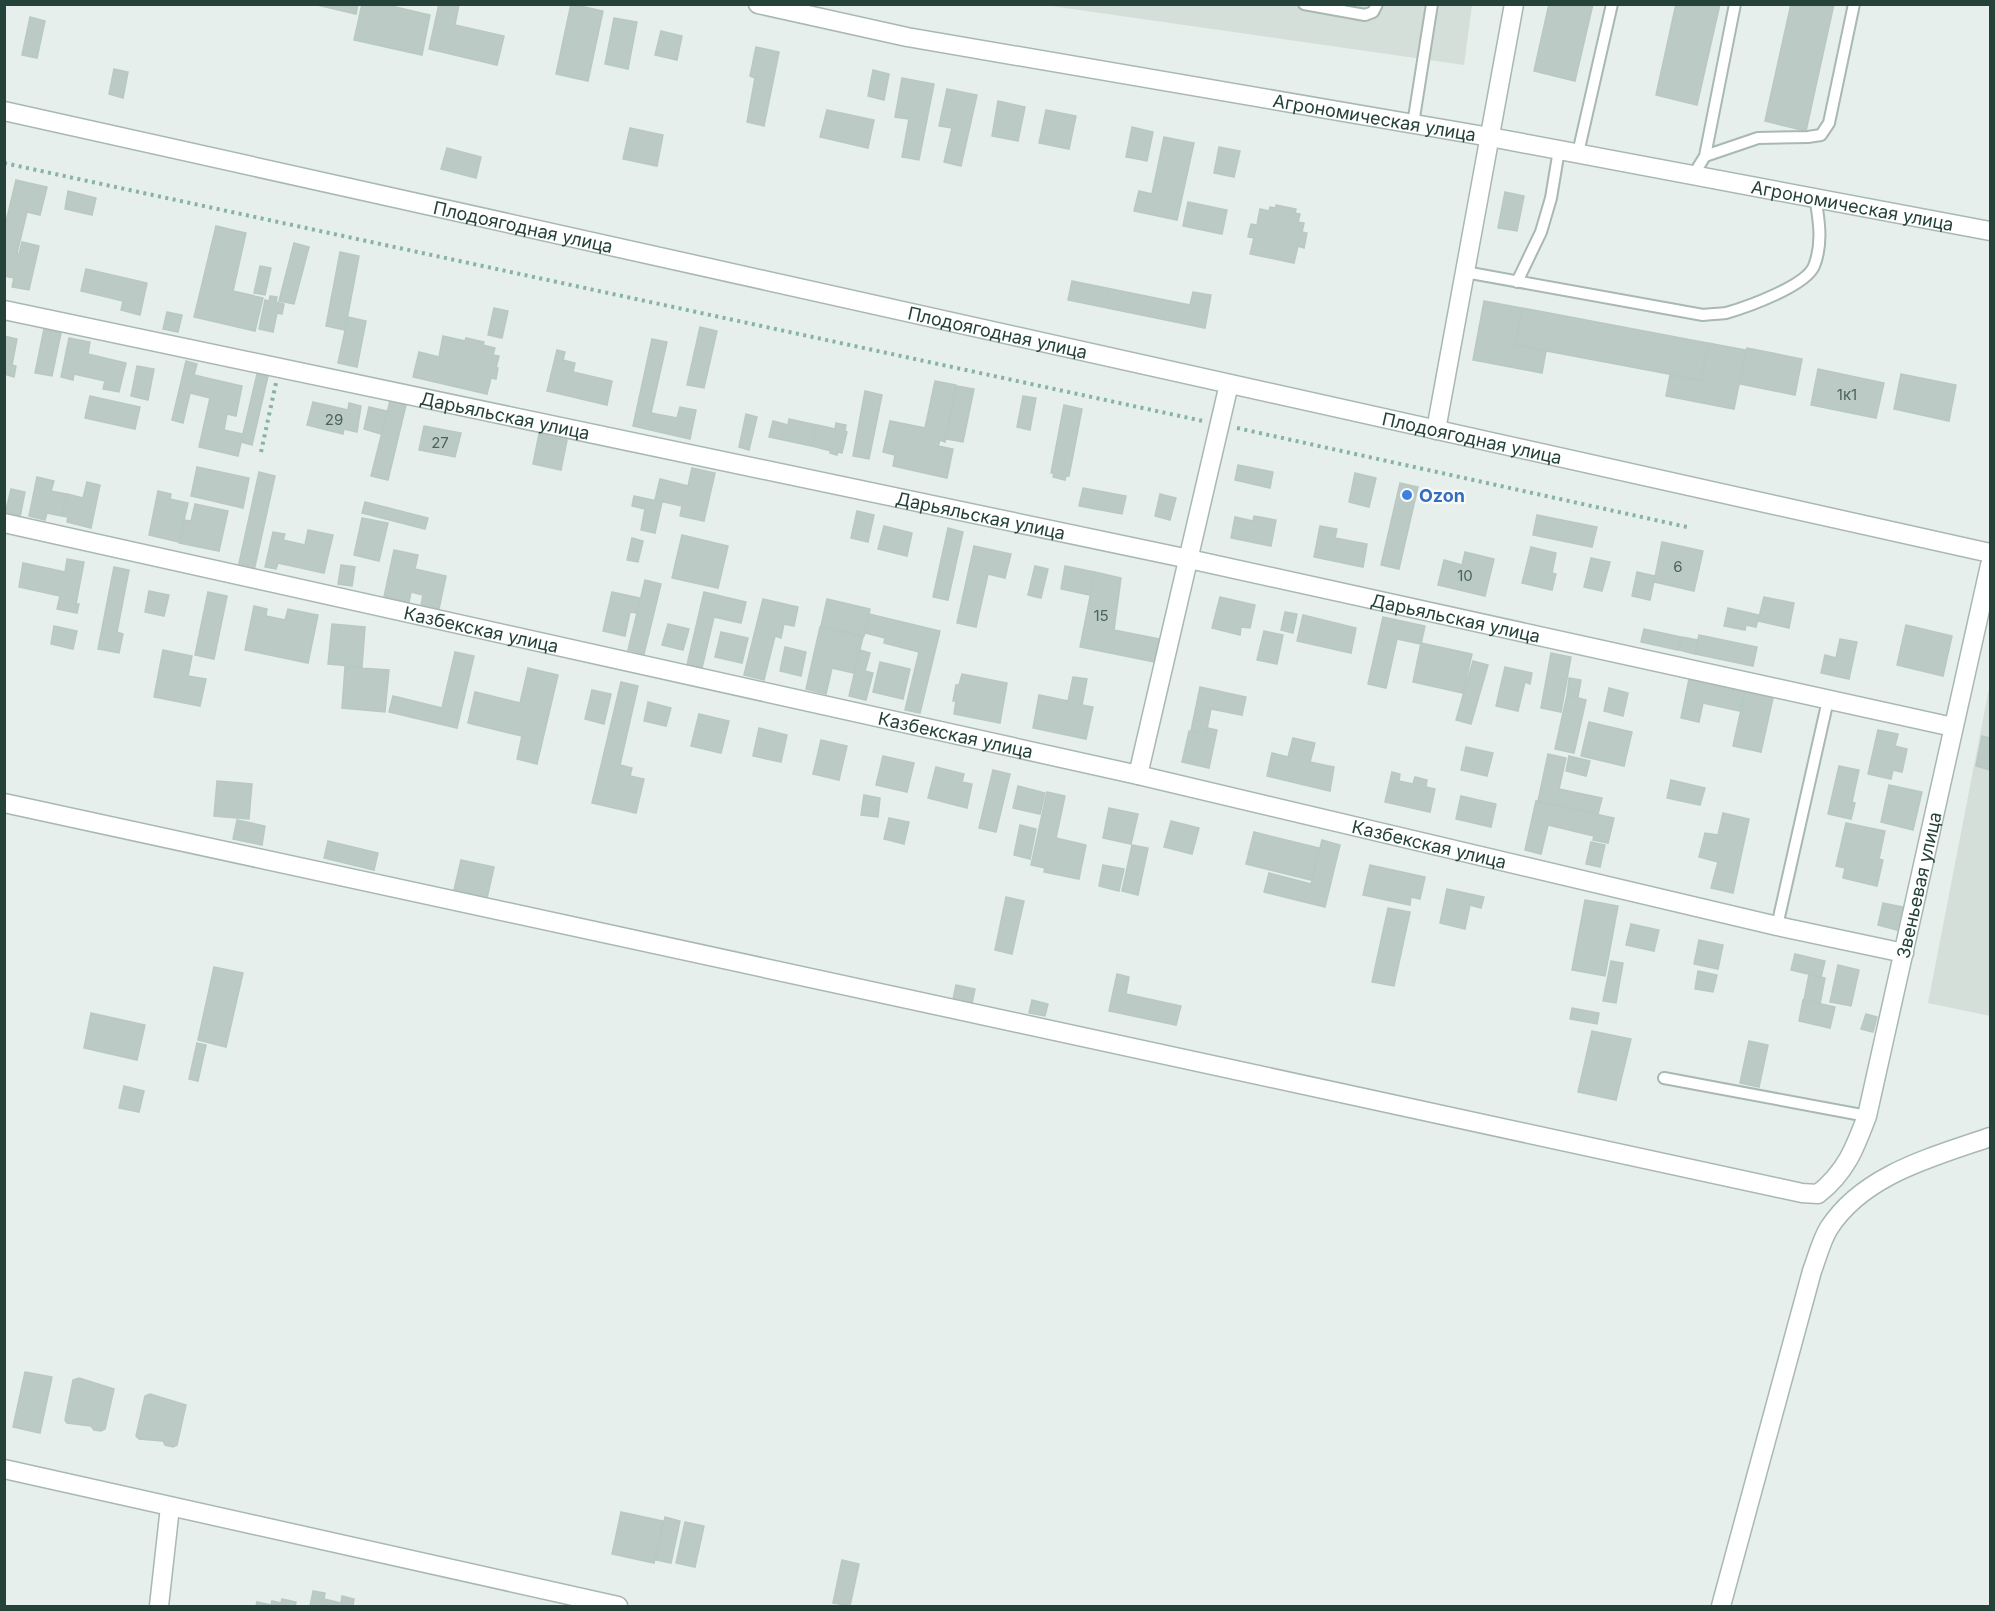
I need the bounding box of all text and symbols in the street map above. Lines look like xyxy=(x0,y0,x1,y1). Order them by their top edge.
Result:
street label: Агрономическая улица xyxy=(1271,89,1478,145)
street label: Агрономическая улица xyxy=(1750,176,1956,234)
street label: Плодоягодная улица xyxy=(432,196,615,257)
street label: Плодоягодная улица xyxy=(906,302,1089,362)
house number: 1к1 xyxy=(1837,385,1857,404)
street label: Дарьяльская улица xyxy=(418,387,592,443)
street label: Плодоягодная улица xyxy=(1380,408,1564,468)
house number: 29 xyxy=(325,410,343,429)
house number: 27 xyxy=(431,433,449,452)
place label: Ozon xyxy=(1419,485,1465,506)
street label: Дарьяльская улица xyxy=(894,487,1067,543)
marker: Ozon xyxy=(1400,488,1414,502)
house number: 6 xyxy=(1673,557,1683,576)
house number: 10 xyxy=(1457,566,1473,585)
street label: Дарьяльская улица xyxy=(1369,589,1542,646)
street label: Казбекская улица xyxy=(402,602,561,656)
house number: 15 xyxy=(1093,606,1109,625)
street label: Казбекская улица xyxy=(876,707,1035,762)
street label: Звеньевая улица xyxy=(1892,810,1945,960)
street label: Казбекская улица xyxy=(1350,815,1509,872)

